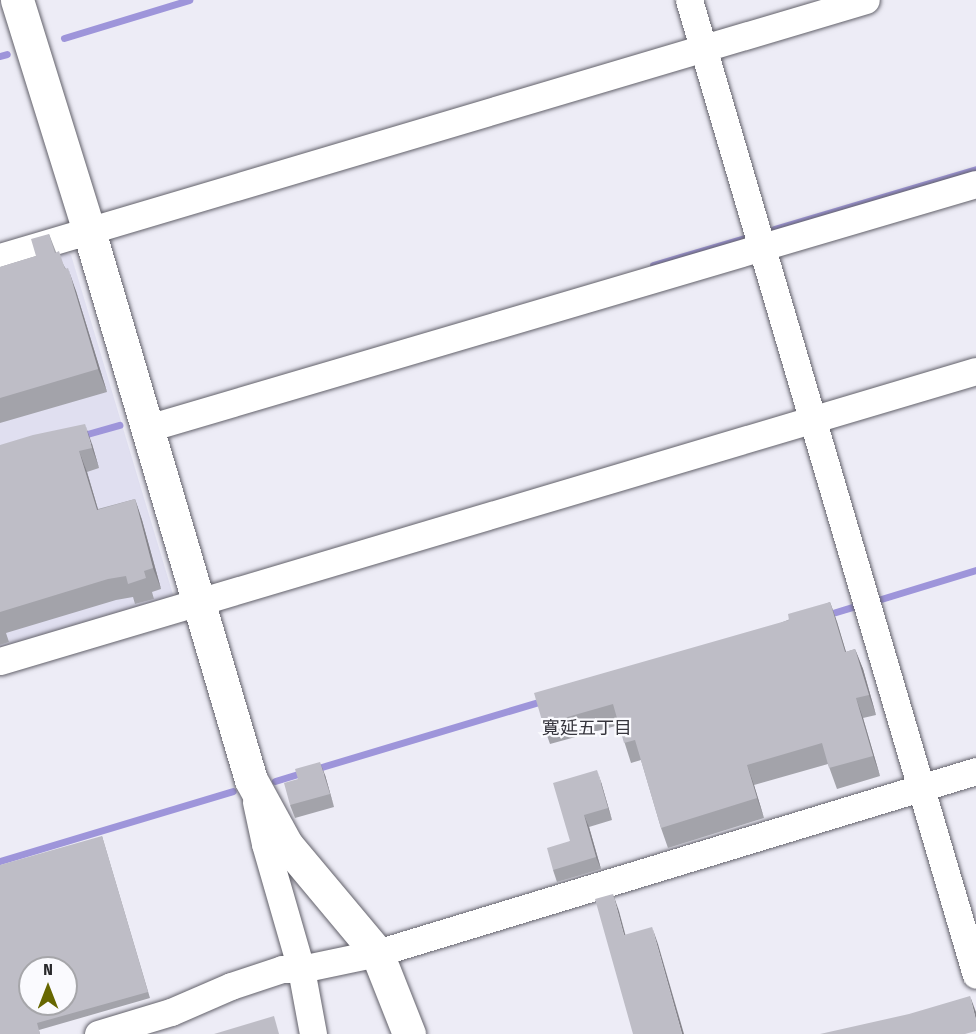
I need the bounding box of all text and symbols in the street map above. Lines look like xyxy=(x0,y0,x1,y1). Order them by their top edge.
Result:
district label: 寛延五丁目 xyxy=(542,717,632,739)
north arrow xyxy=(18,956,78,1016)
text: N xyxy=(43,960,53,979)

